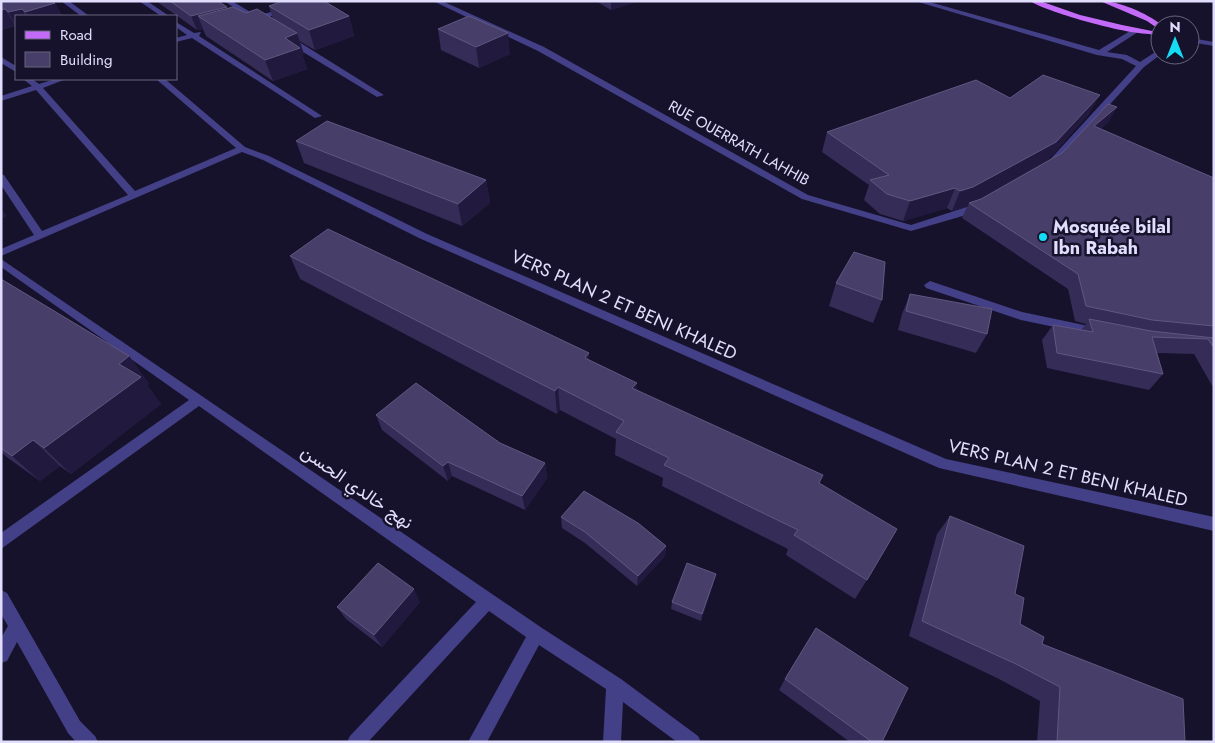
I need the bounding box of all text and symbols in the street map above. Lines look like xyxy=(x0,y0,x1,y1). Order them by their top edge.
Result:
legend xyxy=(15,15,178,80)
north arrow xyxy=(1150,15,1200,65)
text: N xyxy=(1169,17,1181,37)
text: Road xyxy=(60,24,92,46)
text: Building xyxy=(60,49,112,71)
street label: RUE OUERRATH LAHHIB xyxy=(664,95,814,191)
place label: Mosquée bilal Ibn Rabah xyxy=(1053,214,1171,261)
marker: Mosquée bilal Ibn Rabah xyxy=(1037,231,1049,243)
street label: VERS PLAN 2 ET BENI KHALED xyxy=(507,243,741,367)
street label: VERS PLAN 2 ET BENI KHALED xyxy=(946,433,1190,513)
street label: نهج خالدي الحسن xyxy=(295,439,418,537)

